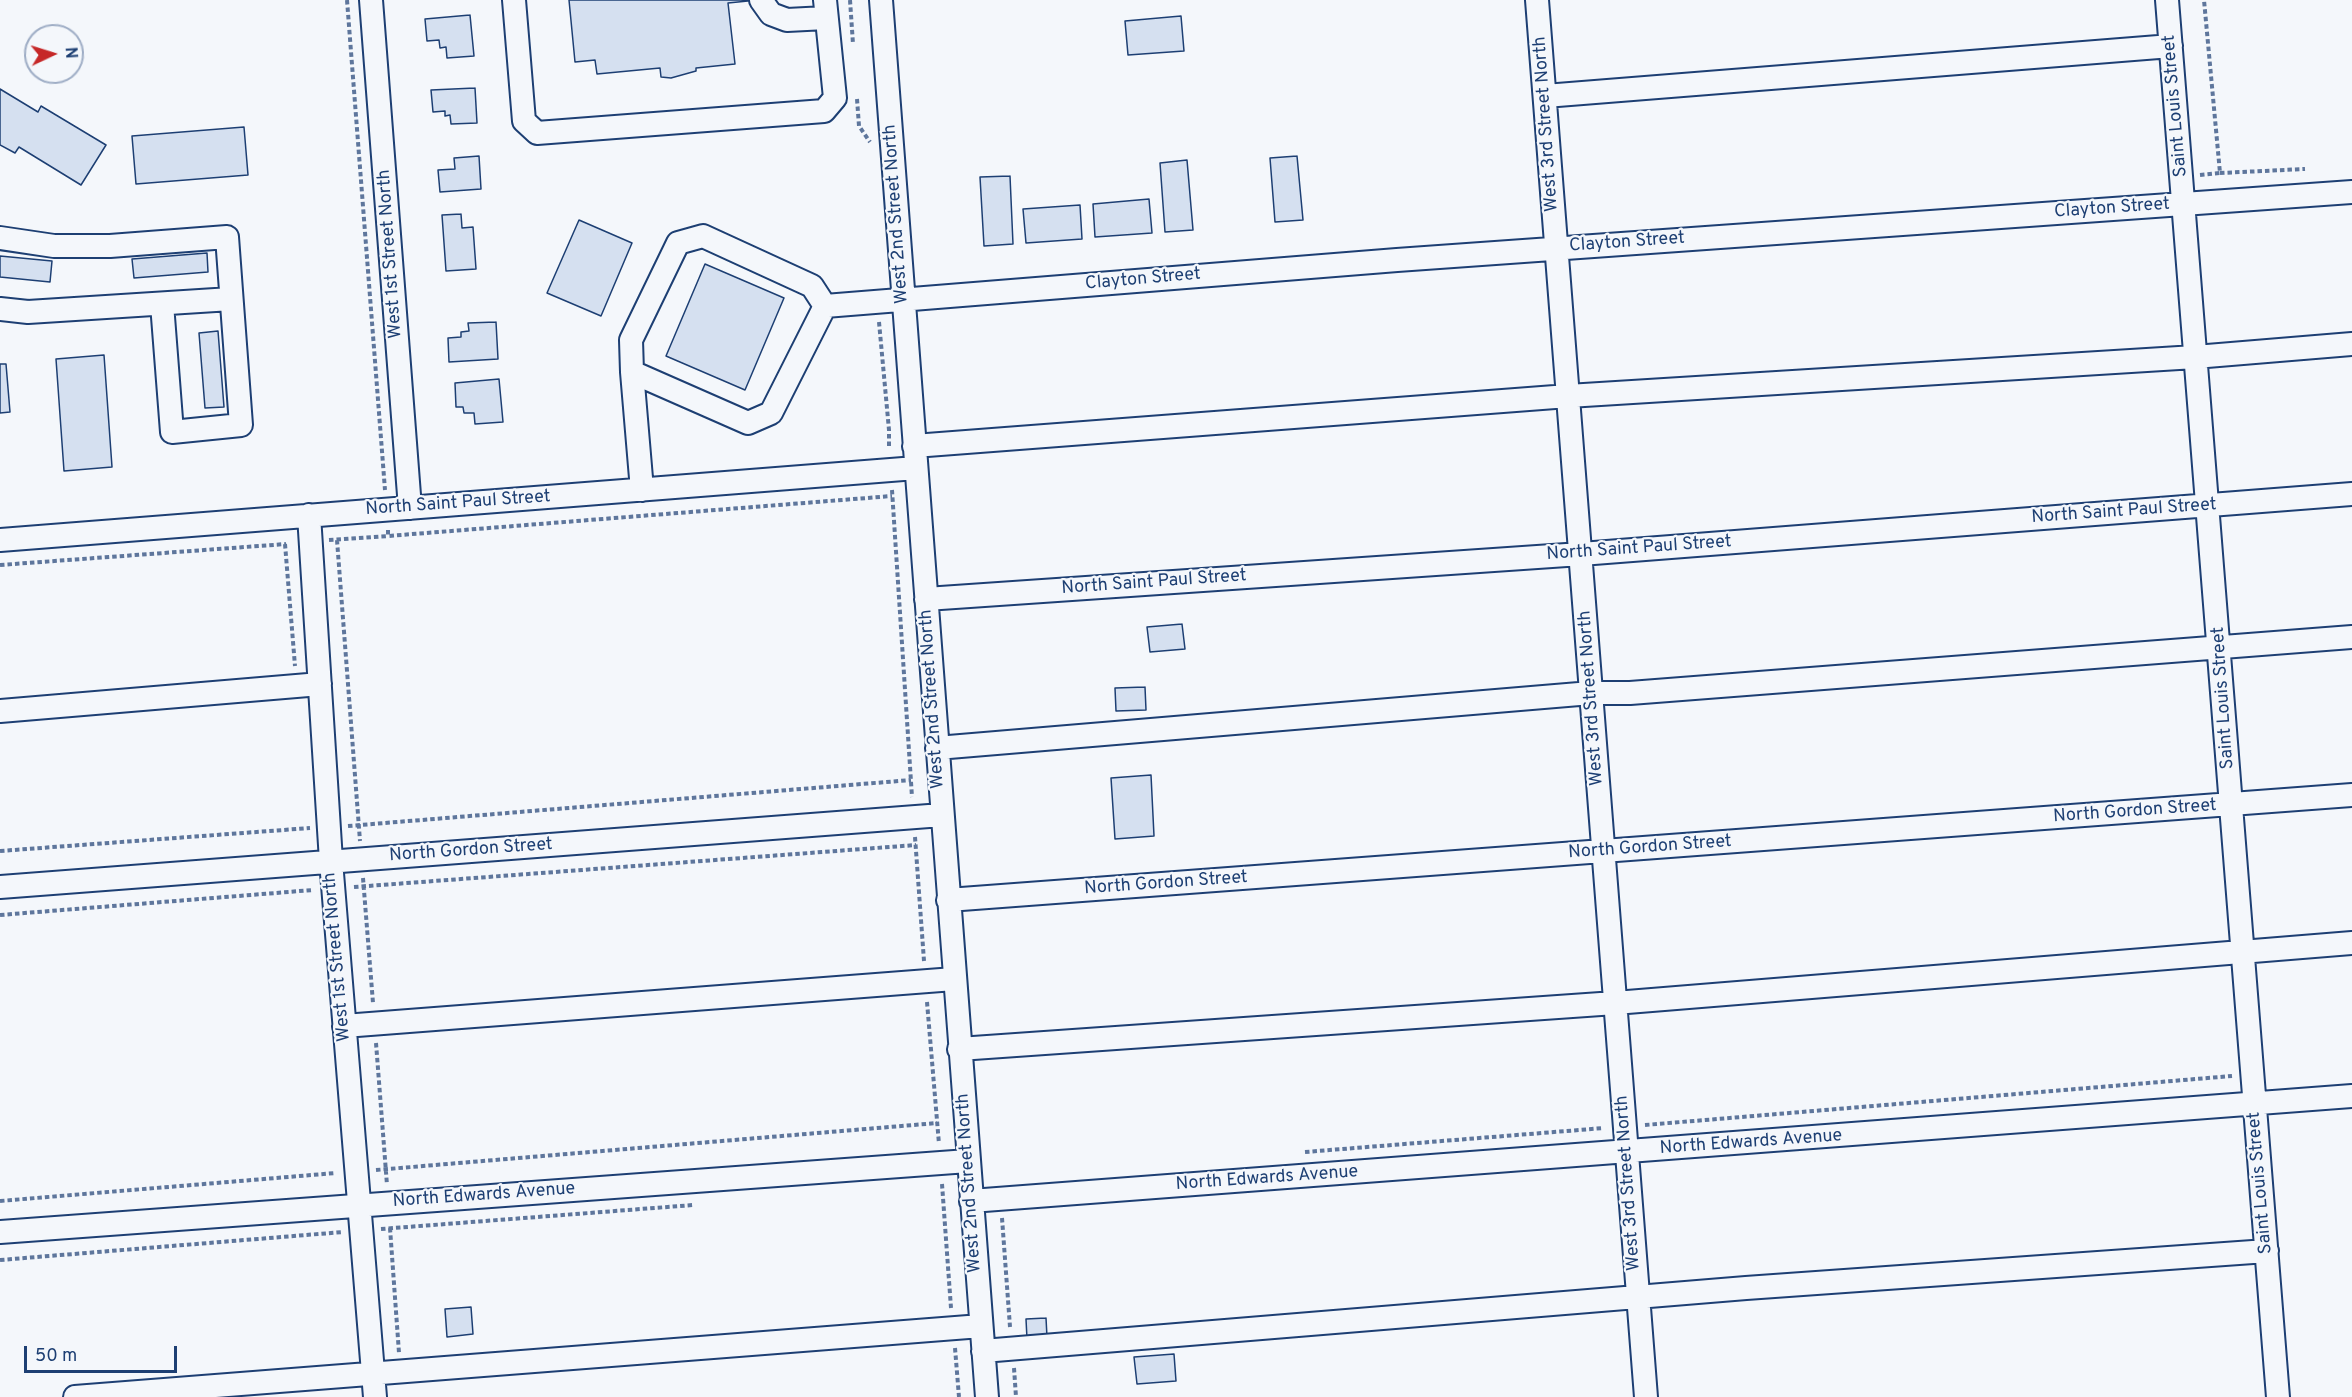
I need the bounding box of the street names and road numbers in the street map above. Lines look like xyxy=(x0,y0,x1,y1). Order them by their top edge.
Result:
street label: Saint Louis Street xyxy=(2159,34,2193,178)
street label: West 3rd Street North xyxy=(1530,36,1564,212)
street label: West 2nd Street North xyxy=(880,124,914,304)
street label: West 1st Street North xyxy=(374,169,408,339)
street label: Clayton Street xyxy=(2053,194,2171,224)
street label: Clayton Street xyxy=(1568,228,1686,258)
street label: Clayton Street xyxy=(1084,264,1202,296)
street label: North Saint Paul Street xyxy=(365,487,551,521)
street label: North Saint Paul Street xyxy=(2031,495,2217,529)
street label: North Saint Paul Street xyxy=(1546,532,1732,566)
street label: North Saint Paul Street xyxy=(1061,566,1247,600)
street label: West 2nd Street North xyxy=(916,609,950,789)
street label: West 3rd Street North xyxy=(1575,610,1609,786)
street label: Saint Louis Street xyxy=(2208,626,2240,770)
street label: North Gordon Street xyxy=(2053,796,2217,828)
street label: North Gordon Street xyxy=(1568,832,1732,864)
street label: North Gordon Street xyxy=(389,835,553,867)
street label: North Gordon Street xyxy=(1084,868,1248,900)
street label: West 1st Street North xyxy=(320,872,356,1042)
street label: West 2nd Street North xyxy=(953,1093,987,1273)
street label: West 3rd Street North xyxy=(1612,1095,1646,1271)
street label: Saint Louis Street xyxy=(2244,1111,2278,1255)
street label: North Edwards Avenue xyxy=(1659,1126,1843,1160)
street label: North Edwards Avenue xyxy=(1175,1162,1359,1196)
street label: North Edwards Avenue xyxy=(392,1179,576,1213)

